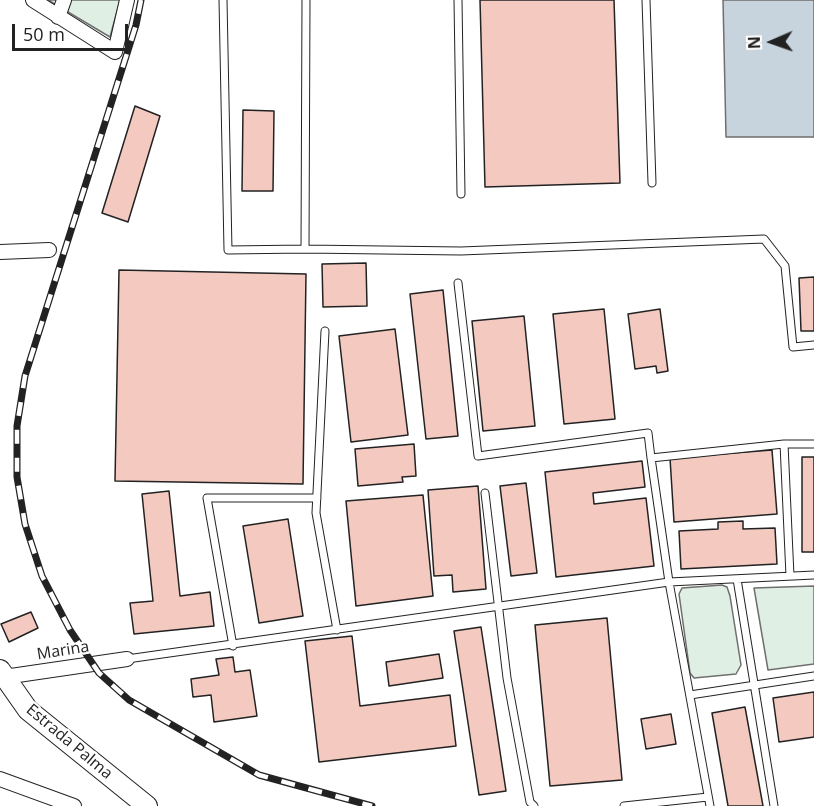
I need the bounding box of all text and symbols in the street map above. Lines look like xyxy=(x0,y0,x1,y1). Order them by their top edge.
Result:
scale bar xyxy=(15,12,130,50)
north arrow xyxy=(742,12,802,72)
text: 50 m xyxy=(23,22,65,46)
text: N xyxy=(743,36,765,50)
street label: Marina xyxy=(36,637,90,665)
street label: Estrada Palma xyxy=(22,700,116,784)

